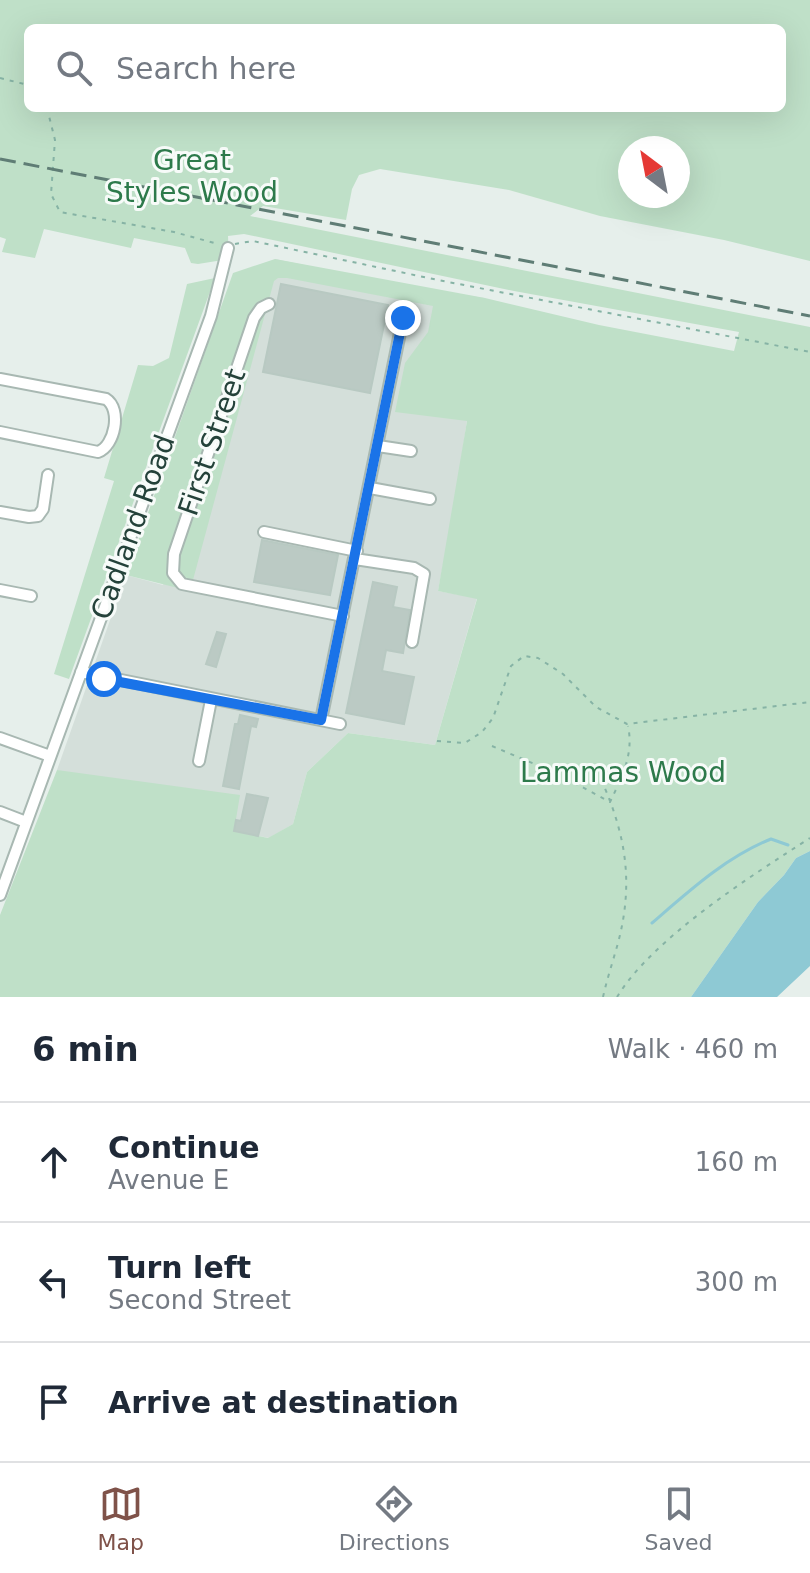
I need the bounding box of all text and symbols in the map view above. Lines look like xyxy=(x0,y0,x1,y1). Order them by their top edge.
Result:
search box xyxy=(24,24,786,112)
icon: search xyxy=(52,46,96,90)
text: Search here xyxy=(116,51,296,86)
north arrow xyxy=(618,136,690,208)
park label: Great Styles Wood xyxy=(106,144,278,209)
route end xyxy=(385,300,421,336)
street label: First Street xyxy=(172,364,252,520)
street label: Cadland Road xyxy=(84,430,182,624)
route start xyxy=(86,661,122,697)
park label: Lammas Wood xyxy=(520,756,726,789)
text: 6 min xyxy=(32,1029,139,1069)
text: Walk · 460 m xyxy=(608,1034,778,1064)
text: Continue xyxy=(108,1130,260,1165)
icon: ahead xyxy=(32,1140,76,1184)
text: 160 m xyxy=(695,1147,778,1177)
text: Avenue E xyxy=(108,1165,229,1195)
text: Turn left xyxy=(108,1250,251,1285)
icon: left xyxy=(32,1260,76,1304)
text: 300 m xyxy=(695,1267,778,1297)
text: Second Street xyxy=(108,1285,291,1315)
icon: arrive xyxy=(32,1380,76,1424)
text: Arrive at destination xyxy=(108,1385,459,1420)
tab: Map xyxy=(97,1482,144,1555)
tab: Directions xyxy=(339,1482,450,1555)
tab: Saved xyxy=(645,1482,713,1555)

